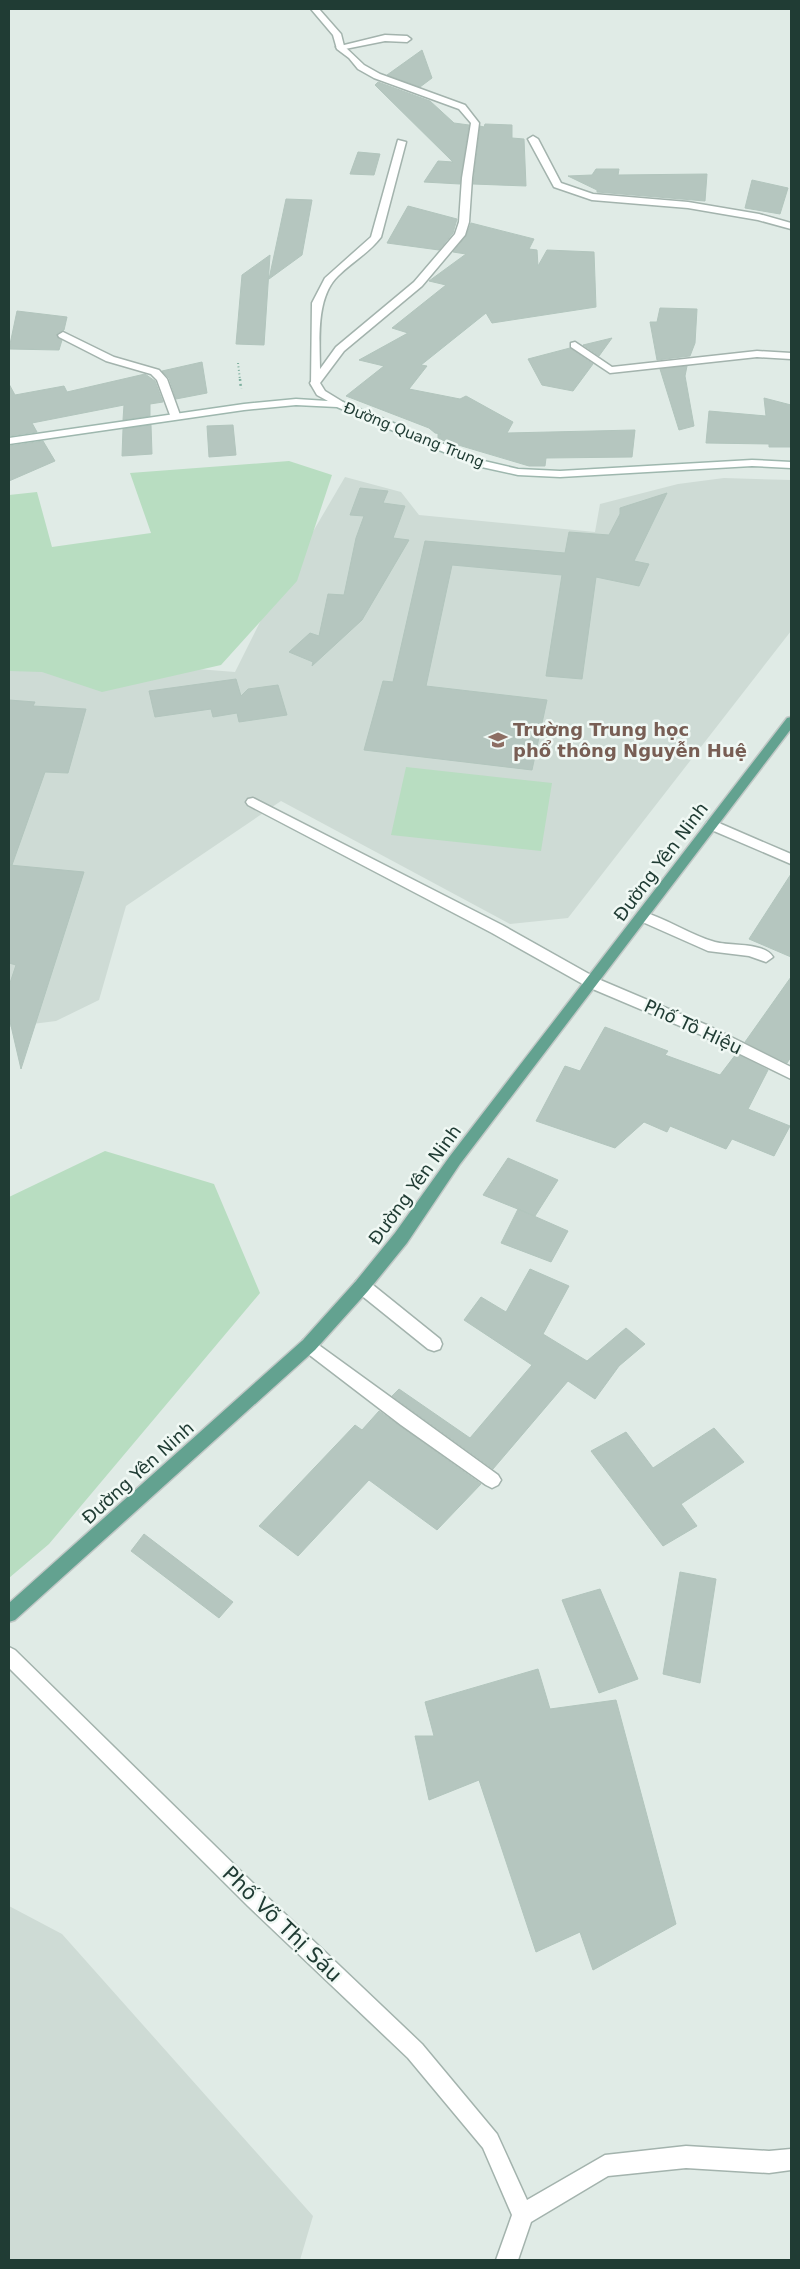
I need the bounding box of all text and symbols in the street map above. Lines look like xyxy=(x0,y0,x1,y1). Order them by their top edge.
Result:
street label: Đường Quang Trung xyxy=(341,399,487,471)
place label: Trường Trung học phổ thông Nguyễn Huệ xyxy=(513,719,747,761)
school or university icon: Trường Trung học phổ thông Nguyễn Huệ xyxy=(487,729,509,751)
street label: Đường Yên Ninh xyxy=(609,798,712,925)
street label: Phố Tô Hiệu xyxy=(641,995,745,1058)
street label: Đường Yên Ninh xyxy=(364,1121,465,1249)
street label: Đường Yên Ninh xyxy=(77,1417,198,1528)
street label: Phố Võ Thị Sáu xyxy=(218,1861,346,1987)

